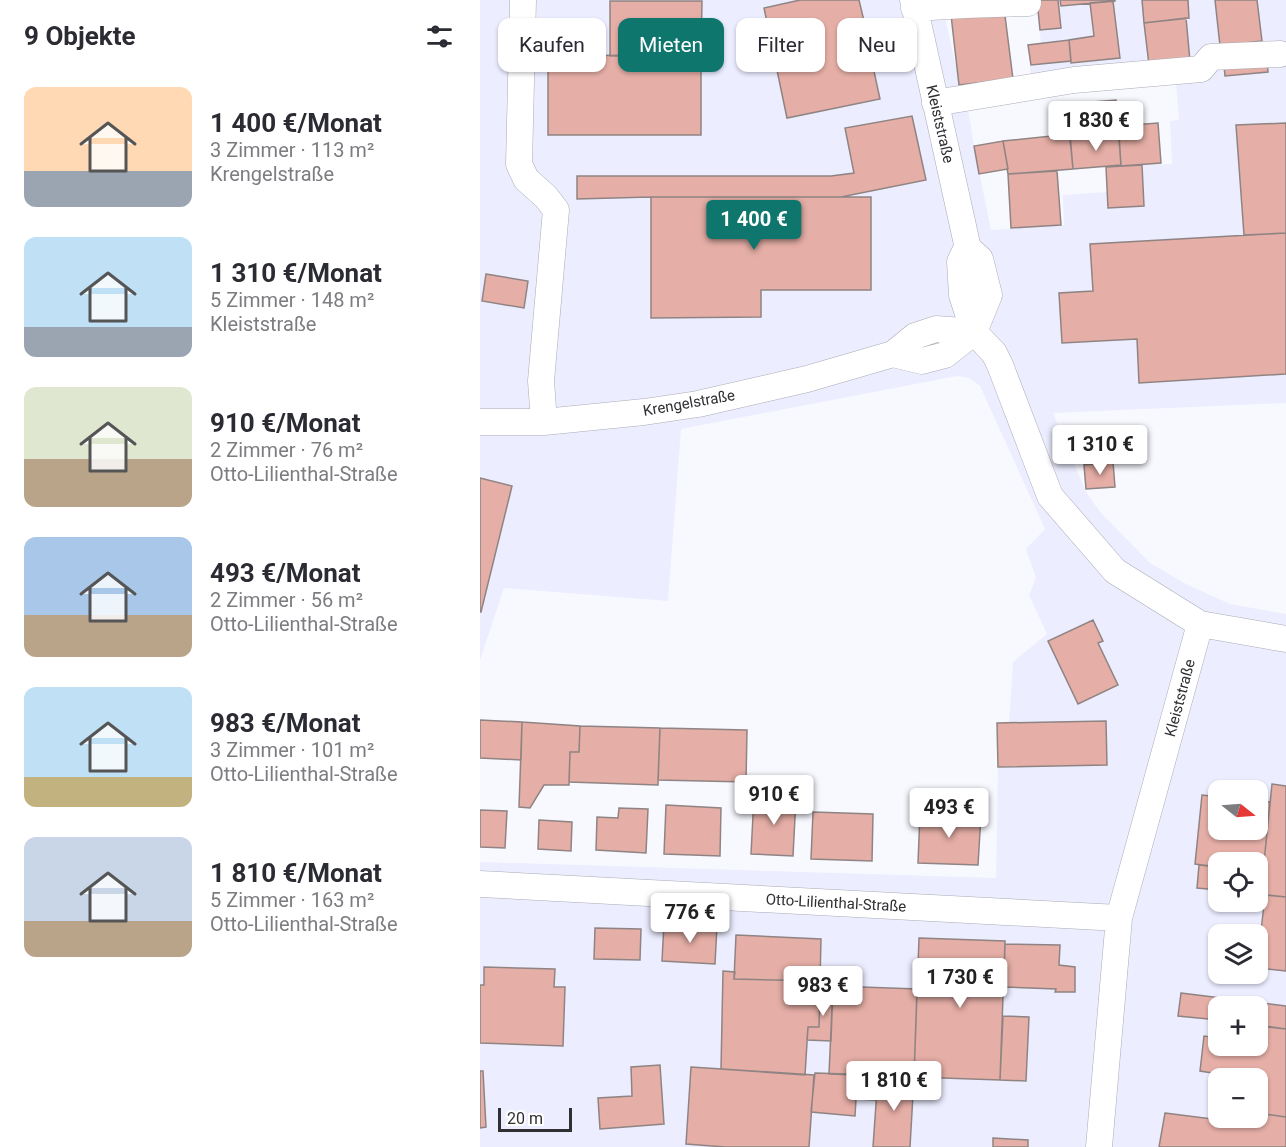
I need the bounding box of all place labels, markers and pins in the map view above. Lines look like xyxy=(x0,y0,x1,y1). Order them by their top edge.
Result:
pin: 1 830 € xyxy=(1041,101,1151,152)
pin: 1 400 € xyxy=(699,200,809,251)
pin: 1 310 € xyxy=(1045,425,1155,476)
pin: 910 € xyxy=(732,775,816,826)
pin: 493 € xyxy=(907,788,991,839)
pin: 776 € xyxy=(648,893,732,944)
pin: 1 730 € xyxy=(905,958,1015,1009)
pin: 983 € xyxy=(781,966,865,1017)
pin: 1 810 € xyxy=(839,1061,949,1112)

